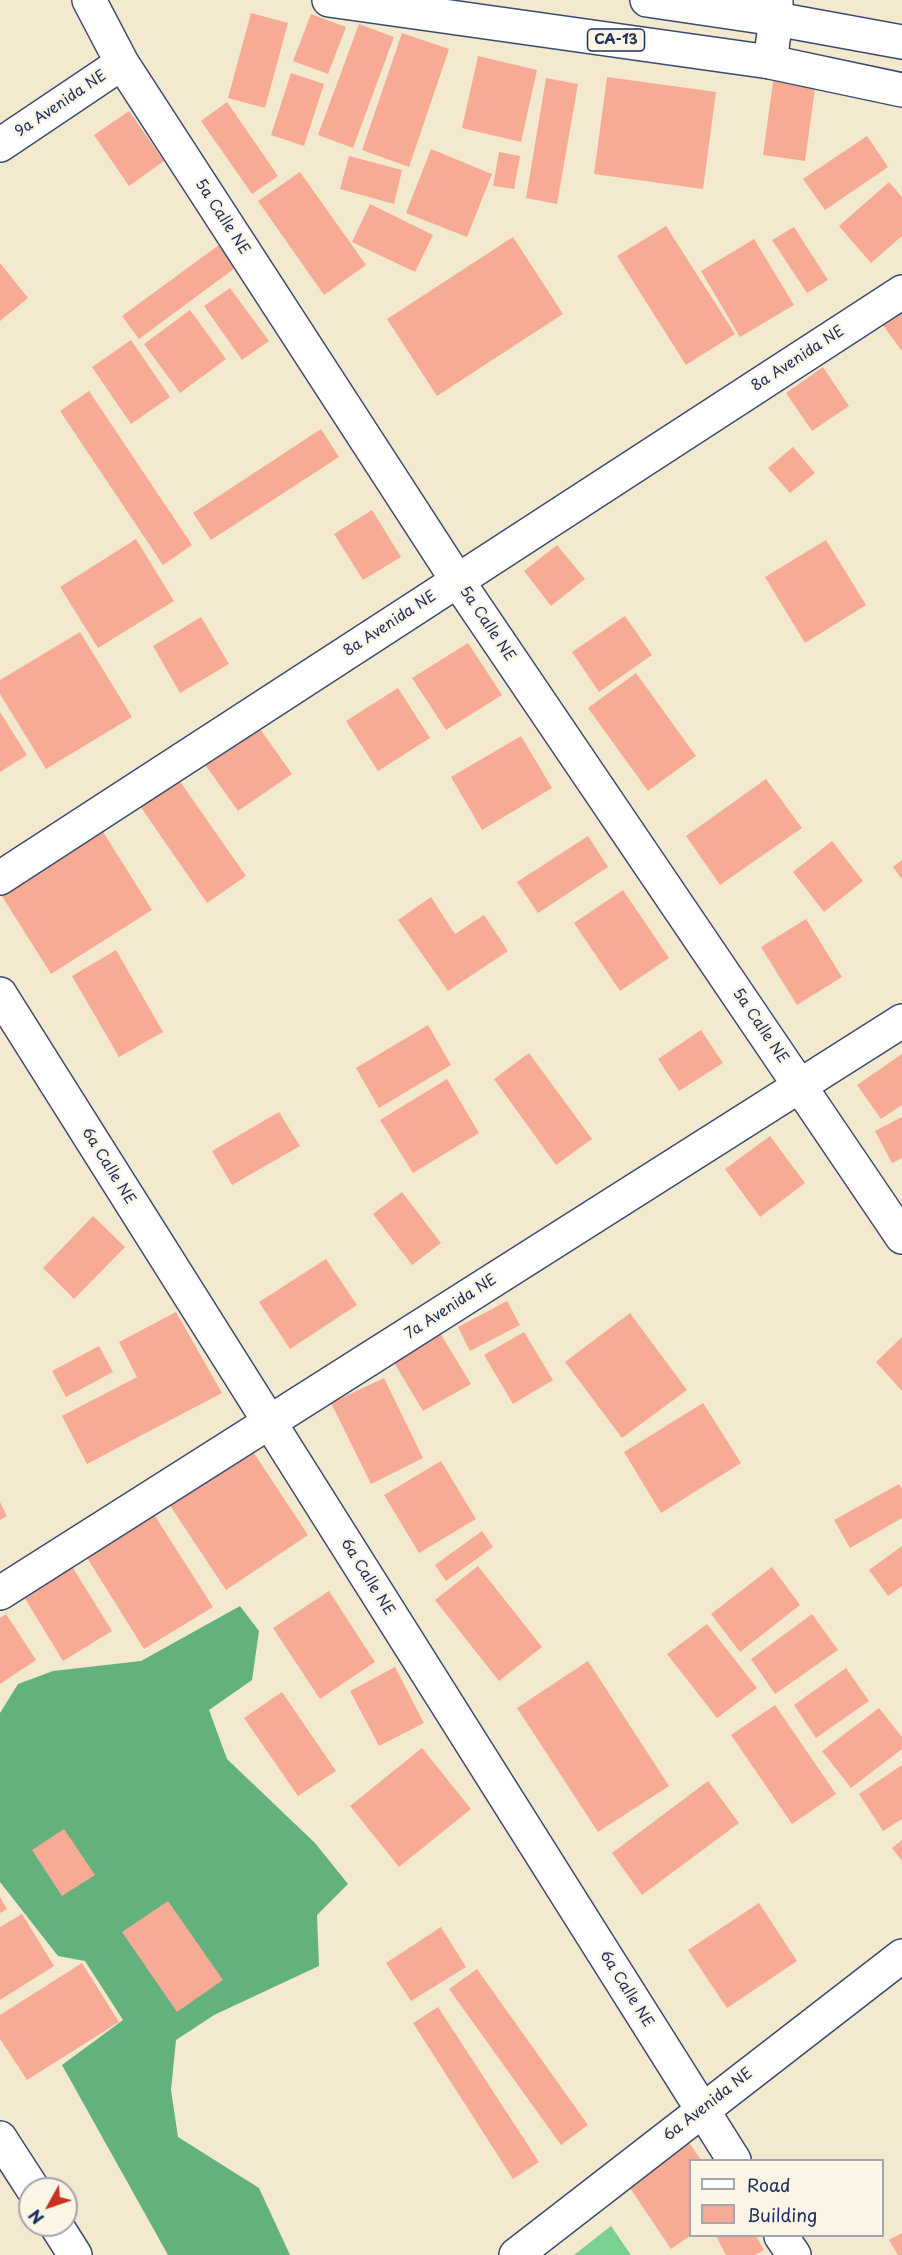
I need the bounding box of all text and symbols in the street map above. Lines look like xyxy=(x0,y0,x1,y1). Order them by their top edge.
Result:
road number: CA-13 xyxy=(588,29,644,51)
street label: 9a Avenida NE xyxy=(12,67,110,141)
street label: 5a Calle NE xyxy=(191,176,253,258)
street label: 8a Avenida NE xyxy=(748,322,848,396)
street label: 5a Calle NE xyxy=(455,583,519,665)
street label: 8a Avenida NE xyxy=(340,587,440,661)
street label: 5a Calle NE xyxy=(728,985,792,1067)
street label: 6a Calle NE xyxy=(77,1124,139,1208)
street label: 7a Avenida NE xyxy=(402,1271,500,1343)
street label: 6a Calle NE xyxy=(336,1535,398,1619)
street label: 6a Calle NE xyxy=(595,1947,657,2031)
street label: 6a Avenida NE xyxy=(660,2065,756,2145)
legend xyxy=(689,2159,884,2237)
text: Road xyxy=(747,2171,791,2198)
north arrow xyxy=(18,2177,78,2237)
text: Building xyxy=(747,2201,817,2228)
text: N xyxy=(22,2205,49,2230)

